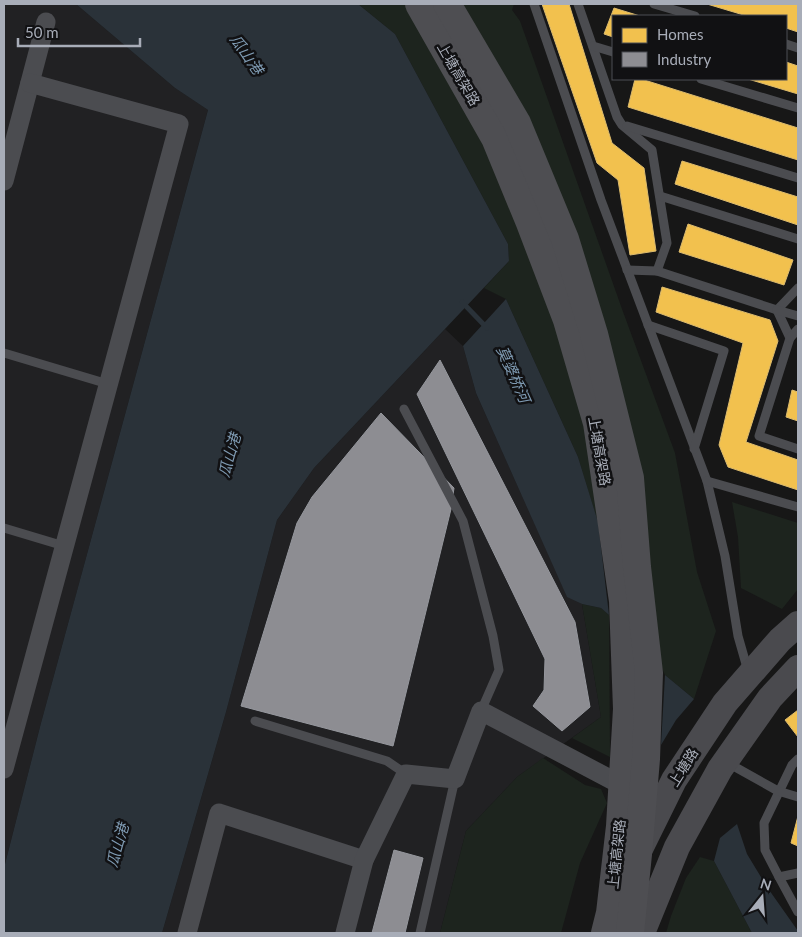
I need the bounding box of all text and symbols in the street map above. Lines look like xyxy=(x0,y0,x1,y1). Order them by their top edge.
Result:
scale bar xyxy=(18,15,140,47)
legend xyxy=(612,15,787,80)
text: 50 m xyxy=(25,23,59,41)
text: Homes xyxy=(657,25,703,43)
water label: 瓜山港 xyxy=(227,30,268,79)
street label: 上塘高架路 xyxy=(434,39,484,109)
text: Industry xyxy=(657,50,712,68)
water label: 莫婆桥河 xyxy=(494,343,536,408)
street label: 上塘高架路 xyxy=(586,415,614,487)
water label: 瓜山港 xyxy=(214,429,244,479)
street label: 上塘路 xyxy=(665,745,701,789)
street label: 上塘高架路 xyxy=(604,818,628,890)
water label: 瓜山港 xyxy=(102,819,132,869)
north arrow xyxy=(737,872,787,922)
text: N xyxy=(758,874,774,894)

